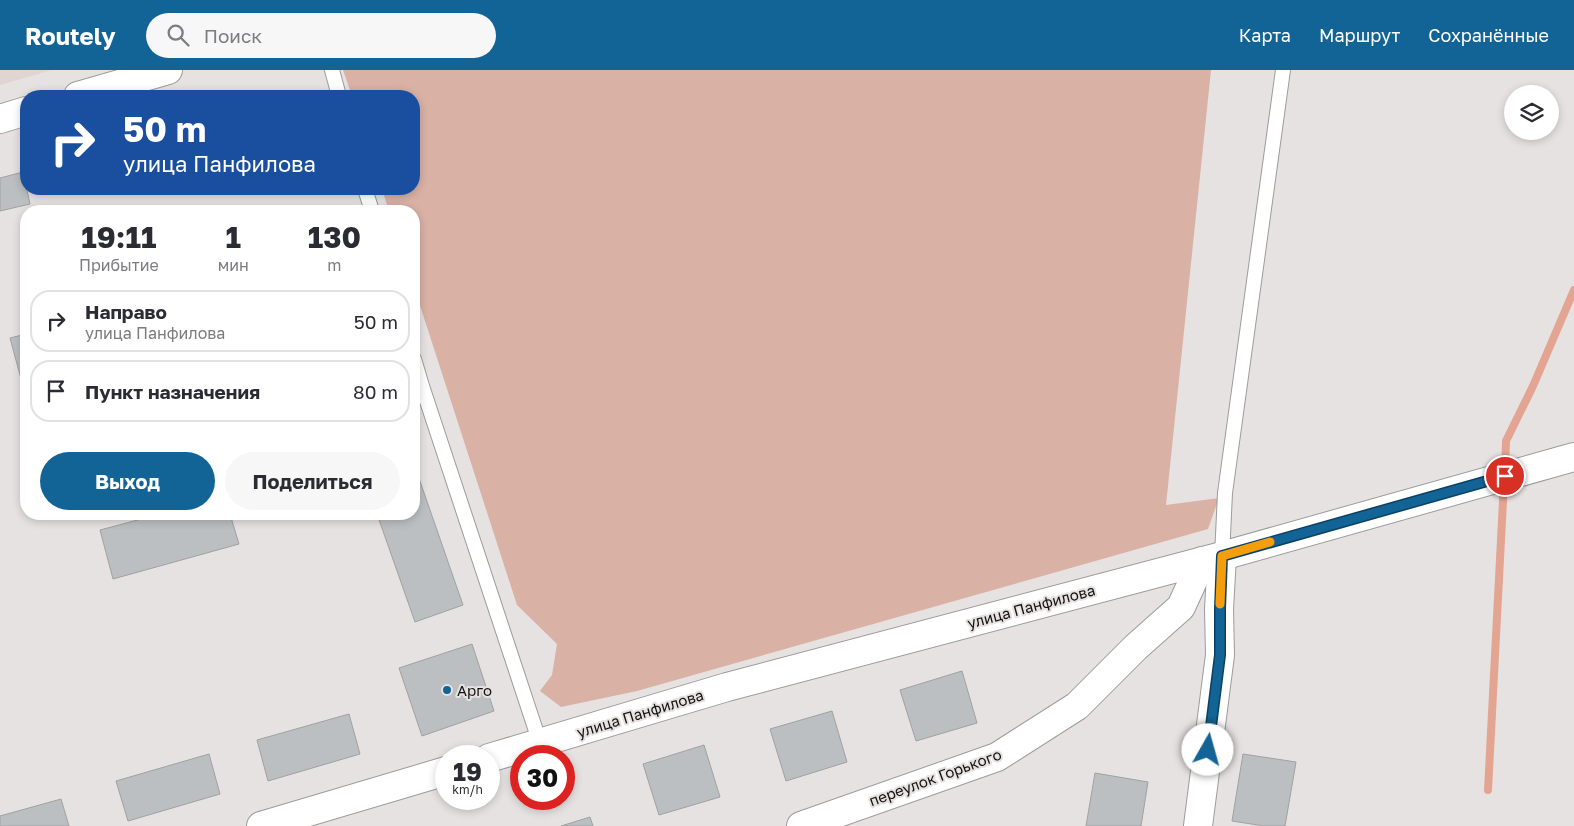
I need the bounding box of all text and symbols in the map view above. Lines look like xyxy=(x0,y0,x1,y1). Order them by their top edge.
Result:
search box xyxy=(146,13,496,58)
text: Routely xyxy=(25,21,116,50)
icon: search xyxy=(164,21,192,49)
text: Поиск xyxy=(204,24,262,47)
text: Карта xyxy=(1239,24,1291,46)
text: Маршрут xyxy=(1319,24,1400,46)
text: Сохранённые xyxy=(1428,24,1549,46)
map controls xyxy=(1504,85,1559,140)
button: layers xyxy=(1504,85,1559,140)
text: 50 m xyxy=(123,108,206,150)
icon: right xyxy=(40,110,105,175)
text: улица Панфилова xyxy=(123,150,316,177)
text: 19:11 xyxy=(81,219,156,255)
text: 1 xyxy=(225,219,241,255)
text: 130 xyxy=(308,219,361,255)
text: Прибытие xyxy=(79,255,159,275)
text: мин xyxy=(218,255,249,275)
text: m xyxy=(327,255,341,275)
text: Направо xyxy=(85,300,167,323)
icon: right xyxy=(42,307,70,335)
text: 50 m xyxy=(354,310,398,333)
text: улица Панфилова xyxy=(85,323,225,343)
icon: arrive xyxy=(42,377,70,405)
text: Пункт назначения xyxy=(85,380,260,403)
text: 80 m xyxy=(353,380,398,403)
button: Выход xyxy=(40,452,215,510)
button: Поделиться xyxy=(225,452,400,510)
pin xyxy=(1484,455,1526,497)
icon: arrive xyxy=(1491,462,1519,490)
street label: улица Панфилова xyxy=(965,580,1097,632)
place label: Арго xyxy=(457,681,492,699)
marker: Арго xyxy=(441,684,453,696)
street label: улица Панфилова xyxy=(574,685,706,741)
position arrow xyxy=(1181,723,1233,775)
speed limit sign: 30 xyxy=(510,745,575,810)
street label: переулок Горького xyxy=(866,745,1004,809)
text: 19 xyxy=(453,756,482,787)
text: km/h xyxy=(452,782,483,797)

